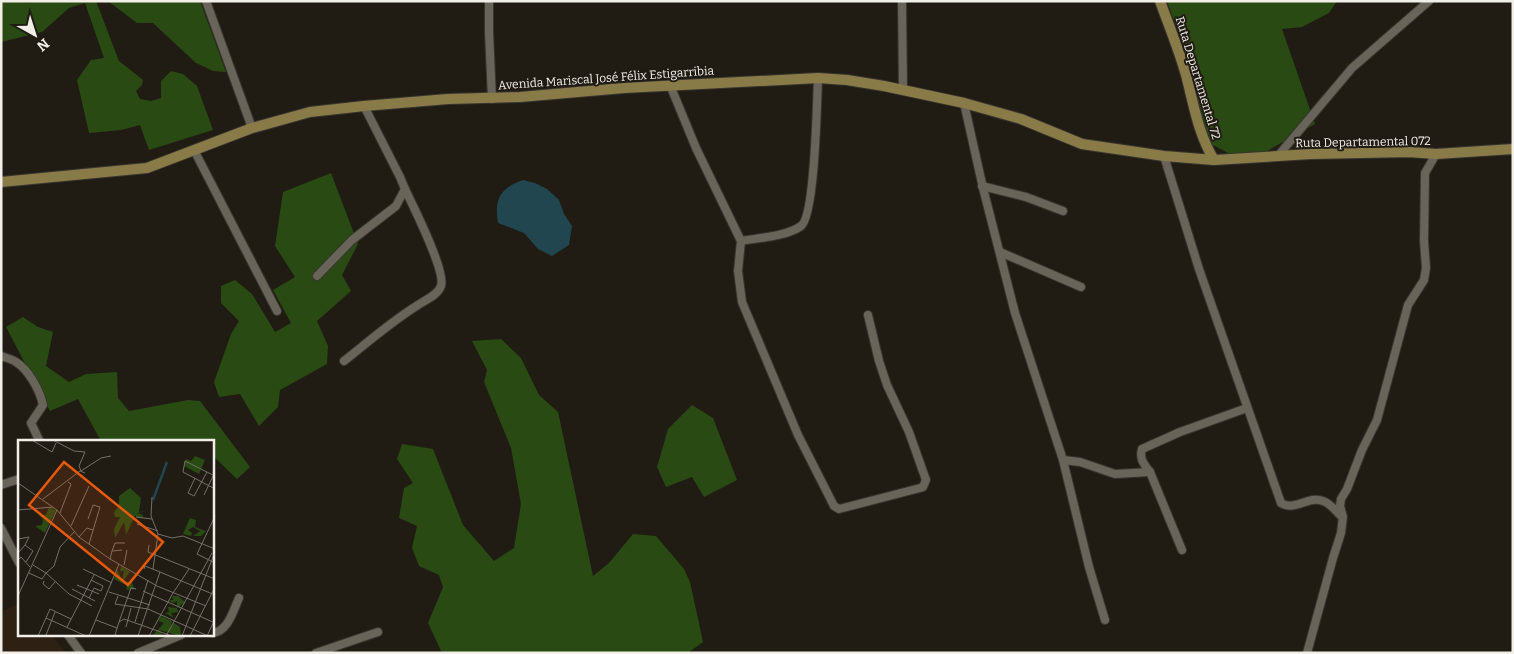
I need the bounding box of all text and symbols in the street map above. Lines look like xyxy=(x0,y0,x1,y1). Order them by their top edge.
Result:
north arrow xyxy=(10,10,60,60)
street label: Ruta Departamental 72 xyxy=(1173,15,1223,141)
text: N xyxy=(33,35,52,55)
street label: Avenida Mariscal José Félix Estigarribia xyxy=(498,63,715,93)
street label: Ruta Departamental 072 xyxy=(1295,134,1431,150)
inset map xyxy=(18,440,214,636)

